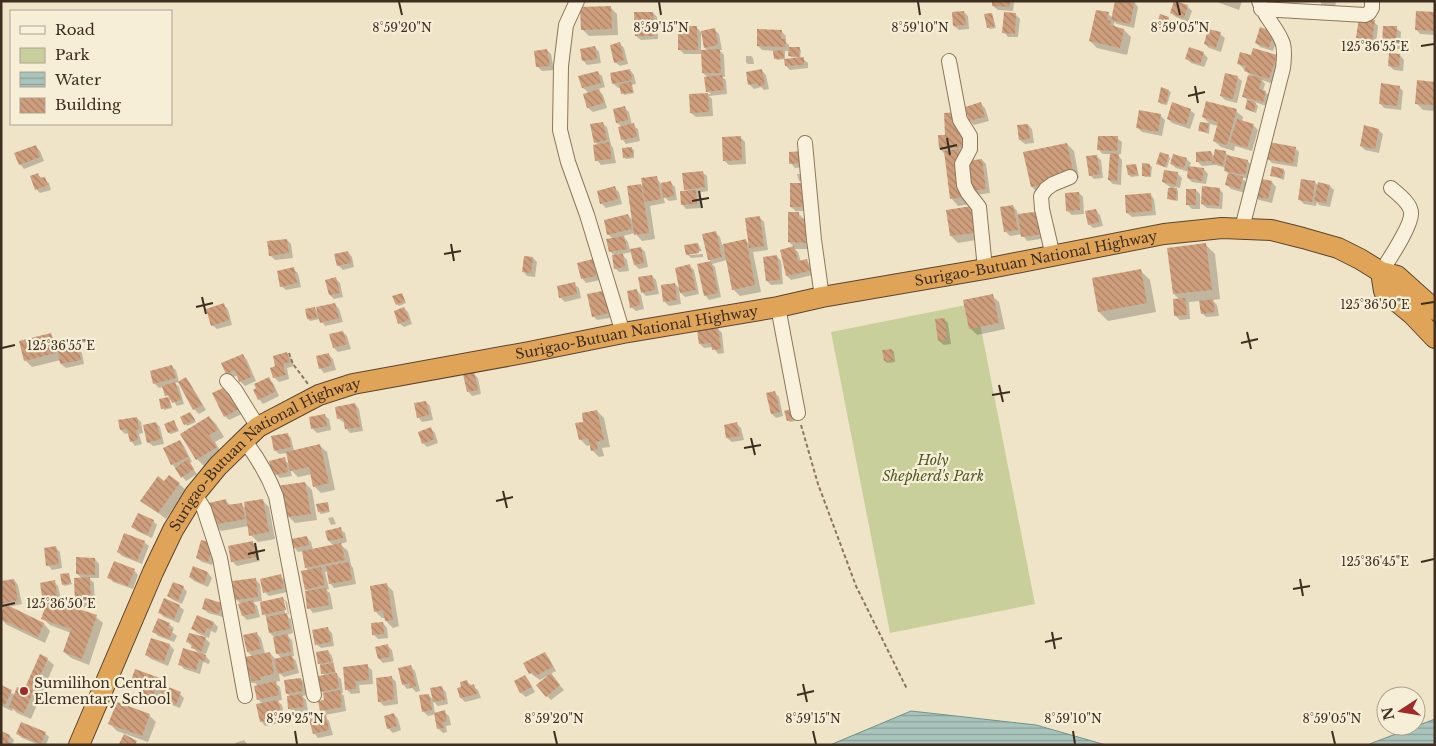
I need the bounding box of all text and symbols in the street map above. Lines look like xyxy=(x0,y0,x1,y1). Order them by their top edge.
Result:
legend xyxy=(10,10,172,125)
text: Road xyxy=(55,20,95,39)
text: 8°59'20"N xyxy=(372,20,432,35)
text: 8°59'15"N xyxy=(633,20,689,35)
text: 8°59'10"N xyxy=(891,20,949,35)
text: 8°59'05"N xyxy=(1151,20,1210,35)
text: 125°36'55"E xyxy=(1341,39,1409,54)
text: Park xyxy=(55,45,91,64)
text: Water xyxy=(54,70,102,89)
text: Building xyxy=(55,95,122,114)
street label: Surigao-Butuan National Highway xyxy=(913,227,1159,290)
text: 125°36'50"E xyxy=(1340,297,1410,312)
street label: Surigao-Butuan National Highway xyxy=(514,301,760,363)
text: 125°36'55"E xyxy=(27,338,95,353)
street label: Surigao-Butuan National Highway xyxy=(165,374,362,535)
park label: Holy Shepherd's Park xyxy=(882,451,984,485)
text: 125°36'45"E xyxy=(1341,554,1409,569)
text: 125°36'50"E xyxy=(26,596,96,611)
place label: Sumilihon Central Elementary School xyxy=(34,674,171,708)
marker: Sumilihon Central Elementary School xyxy=(18,685,30,697)
north arrow xyxy=(1376,686,1426,736)
text: N xyxy=(1378,705,1398,722)
text: 8°59'25"N xyxy=(266,711,324,726)
text: 8°59'20"N xyxy=(524,711,584,726)
text: 8°59'15"N xyxy=(785,711,841,726)
text: 8°59'10"N xyxy=(1044,711,1102,726)
text: 8°59'05"N xyxy=(1303,711,1362,726)

